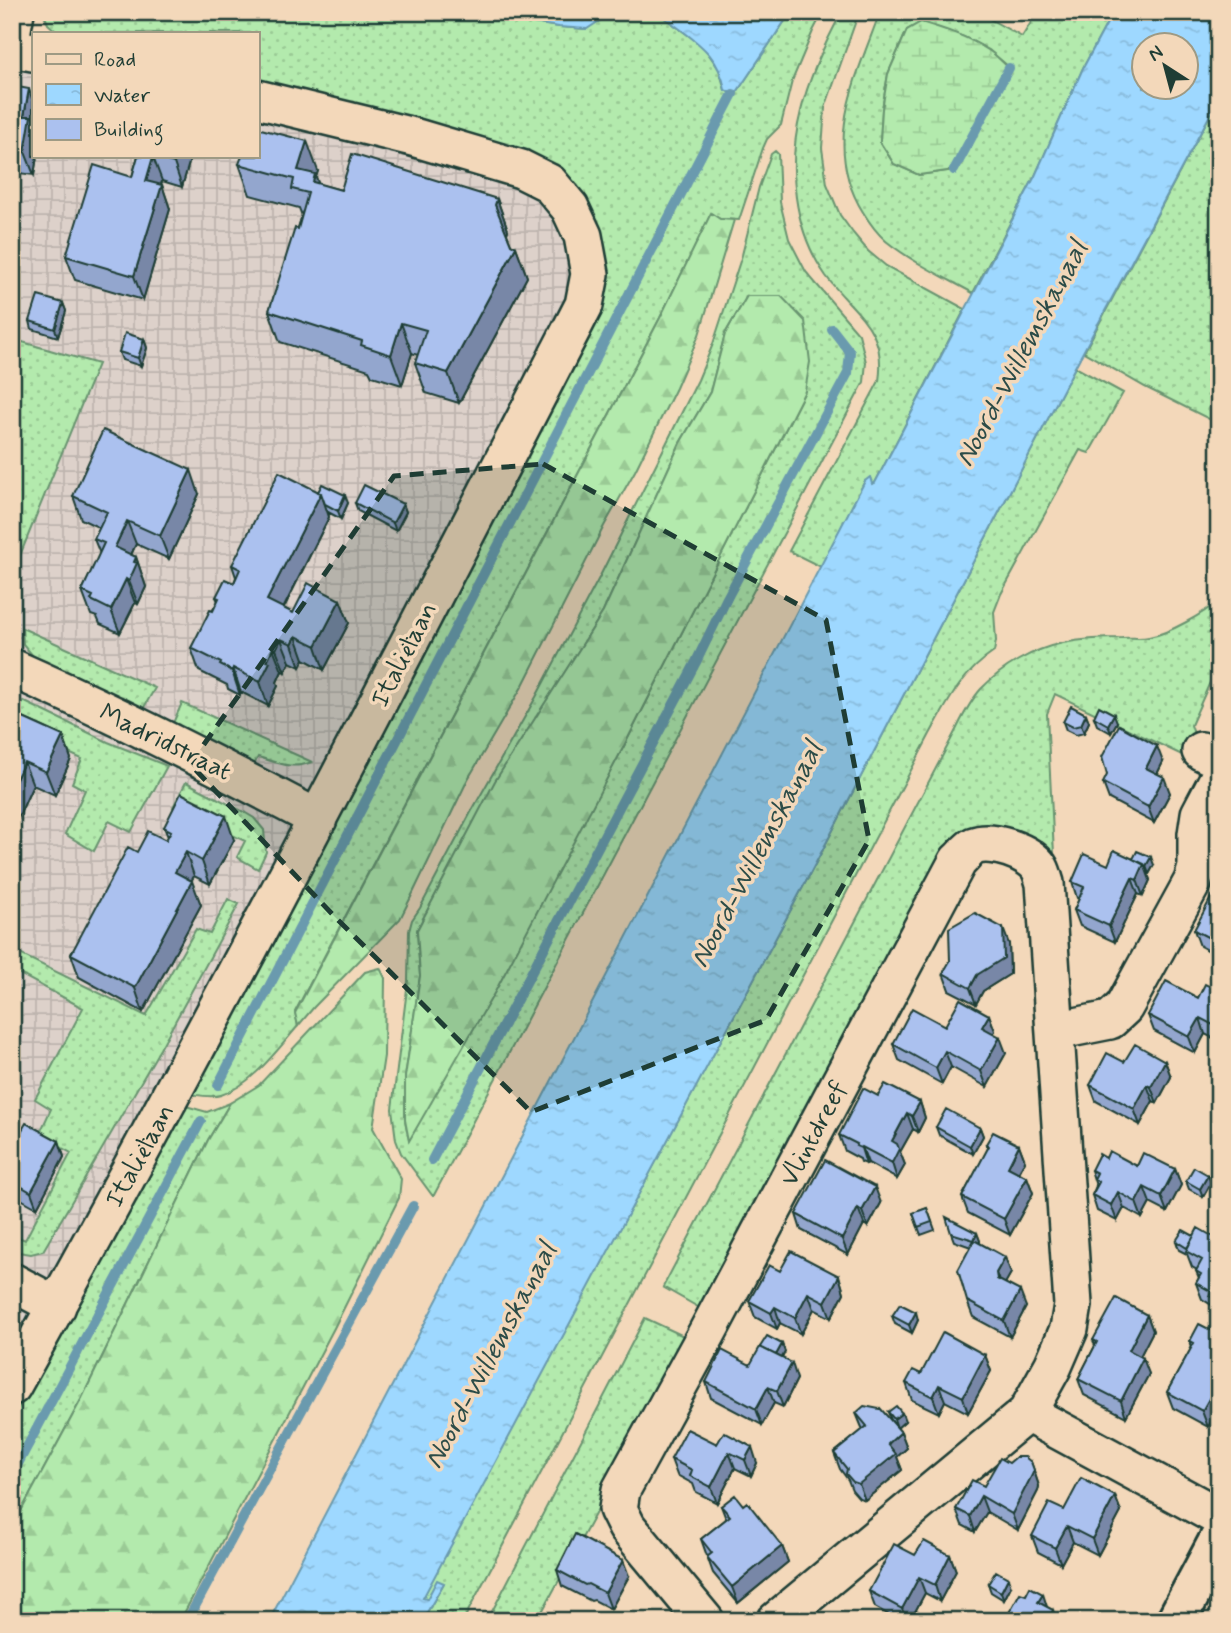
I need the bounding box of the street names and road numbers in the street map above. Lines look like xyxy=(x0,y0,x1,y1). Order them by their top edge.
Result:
street label: Italiëlaan xyxy=(364,597,446,713)
street label: Madridstraat xyxy=(93,696,237,789)
street label: Vlintdreef xyxy=(773,1075,857,1192)
street label: Italiëlaan xyxy=(98,1098,183,1214)

